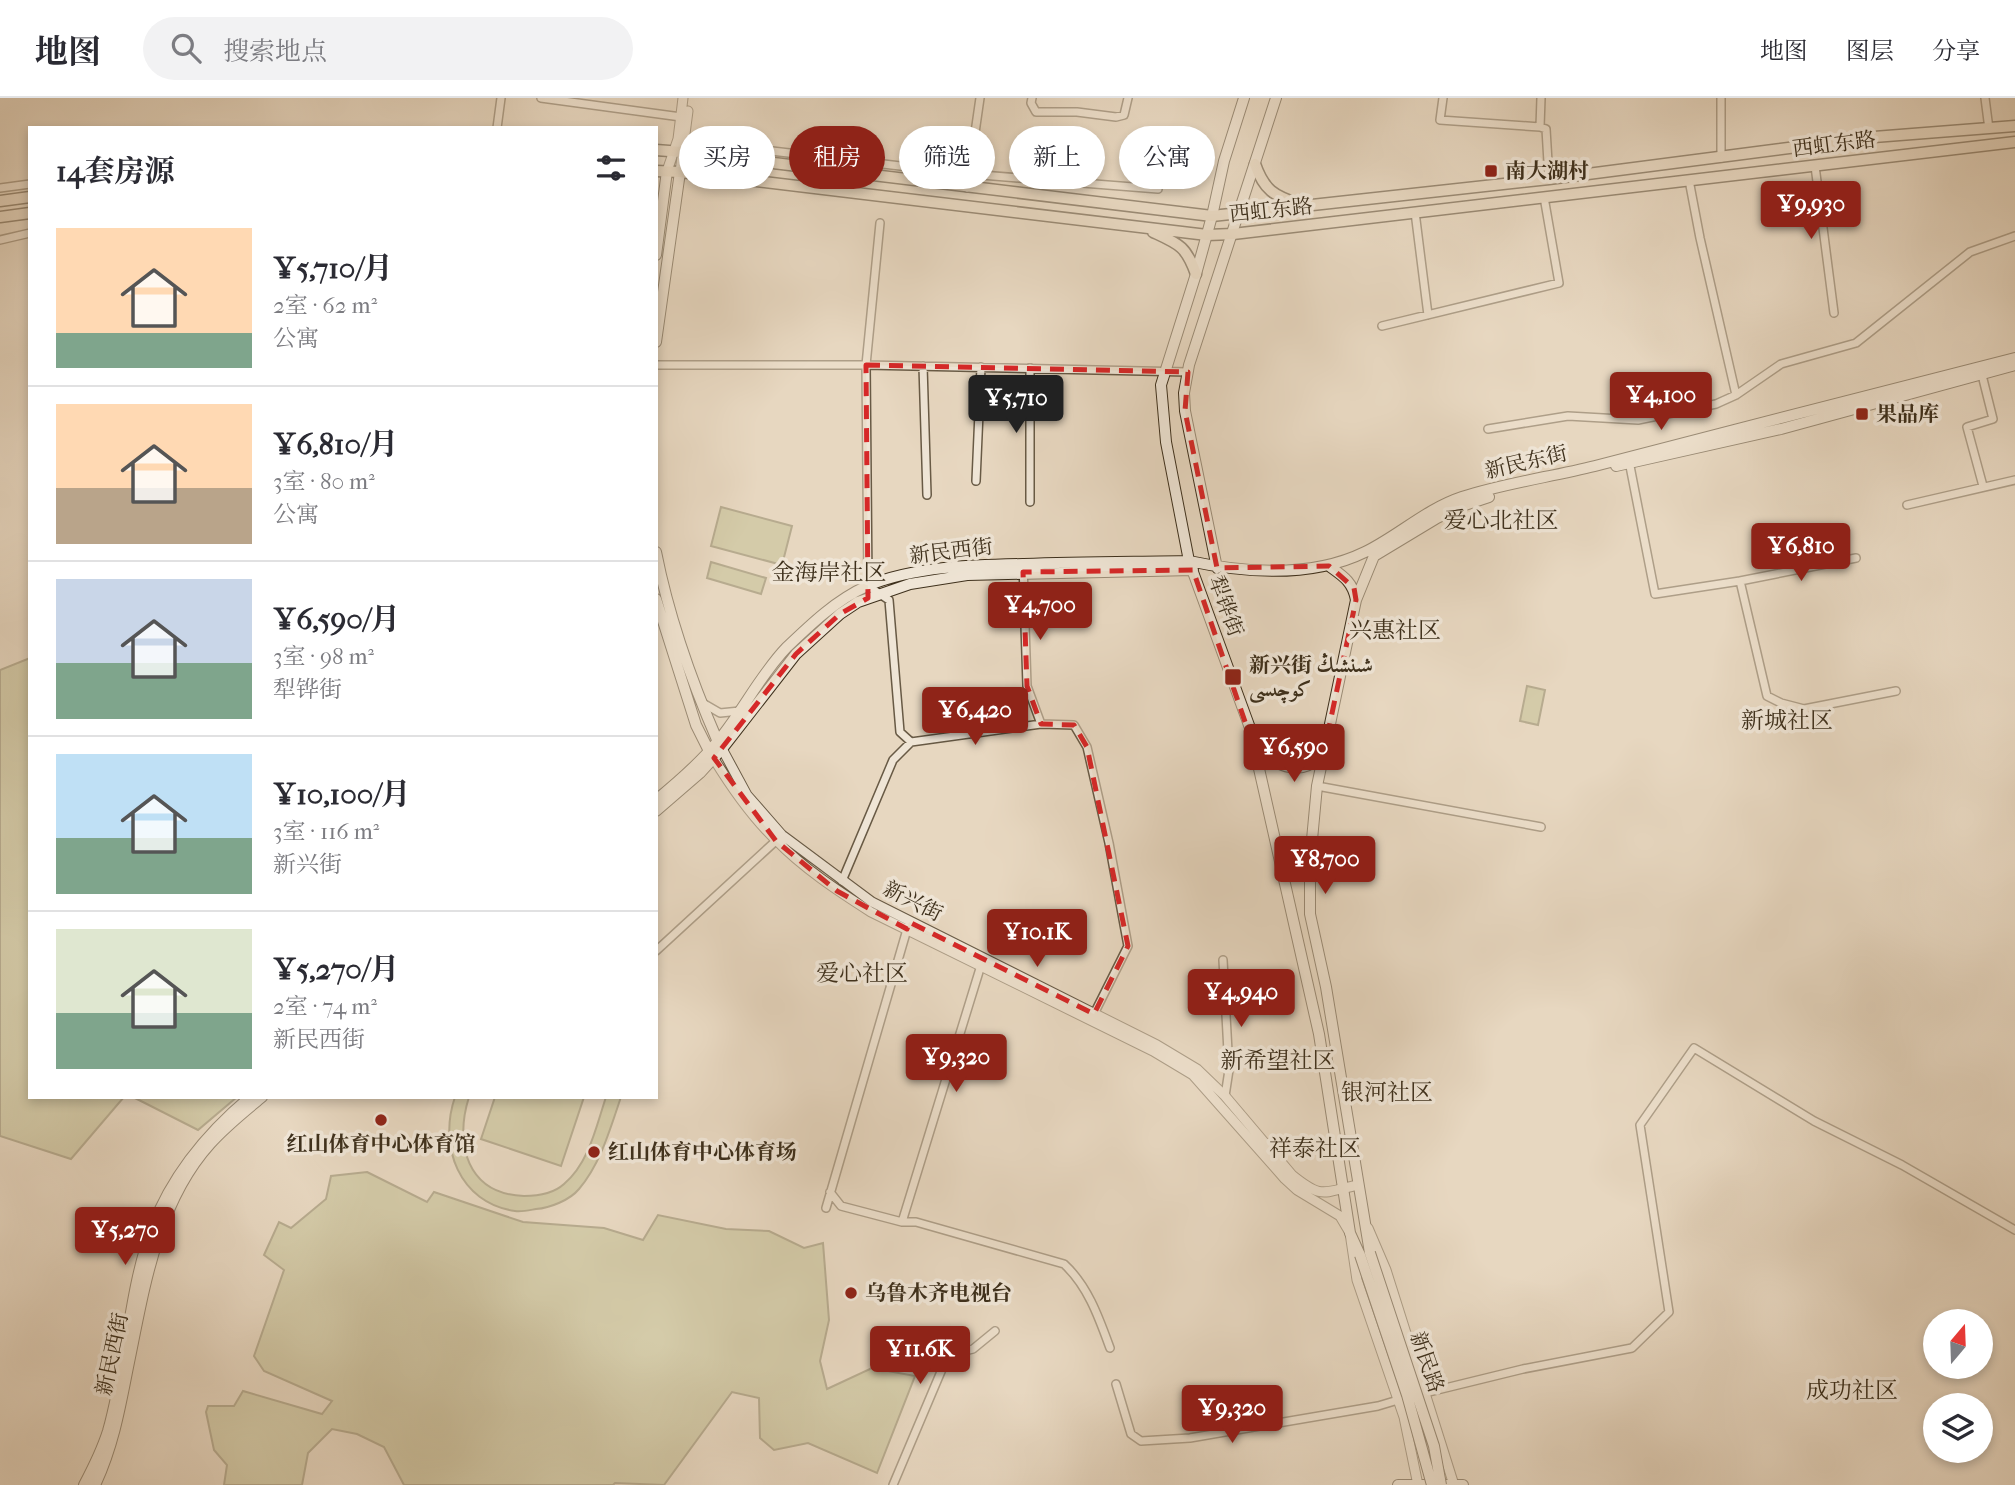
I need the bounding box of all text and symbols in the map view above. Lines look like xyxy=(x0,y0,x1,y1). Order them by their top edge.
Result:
search box xyxy=(143,17,633,80)
icon: search xyxy=(167,29,205,67)
text: 地图 xyxy=(35,33,101,72)
text: 搜索地点 xyxy=(223,36,327,67)
text: 地图 xyxy=(1760,37,1808,65)
text: 图层 xyxy=(1846,37,1894,65)
text: 分享 xyxy=(1932,37,1980,65)
chip: 买房 xyxy=(679,126,775,189)
chip: 租房 xyxy=(789,126,885,189)
chip: 筛选 xyxy=(899,126,995,189)
chip: 新上 xyxy=(1009,126,1105,189)
chip: 公寓 xyxy=(1119,126,1215,189)
street label: 西虹东路 xyxy=(1791,127,1877,161)
icon: filters xyxy=(592,149,630,187)
text: 14套房源 xyxy=(56,154,174,189)
place label: 南大湖村 xyxy=(1505,159,1589,183)
marker: 南大湖村 xyxy=(1483,163,1499,179)
pin: ¥9,930 xyxy=(1754,181,1868,241)
text: ¥9,930 xyxy=(1777,190,1845,217)
street label: 西虹东路 xyxy=(1228,194,1314,226)
text: ¥5,710/月 xyxy=(273,251,393,286)
icon: home xyxy=(112,256,196,340)
text: 2室 · 62 m² xyxy=(273,292,377,319)
text: 公寓 xyxy=(273,325,319,352)
pin: ¥4,100 xyxy=(1604,372,1718,432)
pin: ¥5,710 xyxy=(959,376,1073,435)
text: ¥4,100 xyxy=(1626,381,1696,408)
text: ¥5,710 xyxy=(984,384,1048,411)
place label: 果品库 xyxy=(1876,402,1939,426)
marker: 果品库 xyxy=(1854,406,1870,422)
text: ¥6,810/月 xyxy=(273,427,398,462)
icon: home xyxy=(112,432,196,516)
street label: 新民东街 xyxy=(1482,441,1570,483)
text: 3室 · 80 m² xyxy=(273,468,375,495)
text: 公寓 xyxy=(273,501,319,528)
district label: 爱心北社区 xyxy=(1444,507,1559,534)
pin: ¥6,810 xyxy=(1744,524,1858,583)
text: ¥6,810 xyxy=(1767,532,1835,559)
street label: 新民西街 xyxy=(908,534,994,568)
district label: 金海岸社区 xyxy=(772,559,887,586)
street label: 犁铧街 xyxy=(1204,572,1248,640)
pin: ¥4,700 xyxy=(983,582,1097,642)
text: ¥4,700 xyxy=(1004,591,1076,618)
text: ¥6,590/月 xyxy=(273,602,400,637)
icon: home xyxy=(112,607,196,691)
district label: 兴惠社区 xyxy=(1349,617,1441,644)
text: 3室 · 98 m² xyxy=(273,643,374,670)
place label: 新兴街 شىنشىڭ كوچىسى xyxy=(1249,652,1373,704)
marker: 新兴街 شىنشىڭ كوچىسى xyxy=(1223,667,1243,687)
text: 犁铧街 xyxy=(273,676,342,703)
pin: ¥6,420 xyxy=(918,688,1032,747)
text: ¥6,420 xyxy=(938,696,1012,723)
district label: 新城社区 xyxy=(1741,707,1833,734)
pin: ¥6,590 xyxy=(1237,724,1351,784)
text: ¥6,590 xyxy=(1260,733,1328,760)
text: ¥10,100/月 xyxy=(273,777,411,812)
icon: home xyxy=(112,782,196,866)
text: 3室 · 116 m² xyxy=(273,818,379,845)
pin: ¥8,700 xyxy=(1268,836,1382,896)
text: ¥8,700 xyxy=(1290,845,1360,872)
text: 新兴街 xyxy=(273,851,342,878)
street label: 新兴街 xyxy=(879,876,947,926)
pin: ¥10.1K xyxy=(980,910,1094,969)
text: ¥10.1K xyxy=(1003,918,1071,945)
text: ¥5,270/月 xyxy=(273,952,399,987)
icon: home xyxy=(112,957,196,1041)
district label: 爱心社区 xyxy=(816,960,908,987)
pin: ¥4,940 xyxy=(1184,970,1298,1029)
text: ¥4,940 xyxy=(1204,978,1278,1005)
text: 2室 · 74 m² xyxy=(273,993,377,1020)
text: 新民西街 xyxy=(273,1026,365,1053)
pin: ¥9,320 xyxy=(899,1034,1013,1094)
text: ¥9,320 xyxy=(922,1043,990,1070)
district label: 新希望社区 xyxy=(1221,1047,1336,1074)
district label: 银河社区 xyxy=(1341,1079,1433,1106)
marker: 红山体育中心体育馆 xyxy=(373,1112,389,1128)
place label: 红山体育中心体育馆 xyxy=(287,1132,476,1156)
district label: 祥泰社区 xyxy=(1269,1135,1361,1162)
place label: 红山体育中心体育场 xyxy=(608,1140,797,1164)
marker: 红山体育中心体育场 xyxy=(586,1144,602,1160)
pin: ¥5,270 xyxy=(68,1208,182,1267)
text: ¥5,270 xyxy=(91,1216,159,1243)
place label: 乌鲁木齐电视台 xyxy=(865,1281,1012,1305)
marker: 乌鲁木齐电视台 xyxy=(843,1285,859,1301)
north arrow xyxy=(1923,1309,1993,1379)
map controls xyxy=(1923,1309,1993,1463)
street label: 新民西街 xyxy=(92,1310,132,1398)
pin: ¥11.6K xyxy=(863,1326,977,1386)
street label: 新民路 xyxy=(1405,1328,1449,1396)
text: ¥11.6K xyxy=(886,1335,954,1362)
district label: 成功社区 xyxy=(1806,1377,1898,1404)
pin: ¥9,320 xyxy=(1175,1386,1289,1445)
button: layers xyxy=(1923,1393,1993,1463)
text: ¥9,320 xyxy=(1198,1394,1266,1421)

